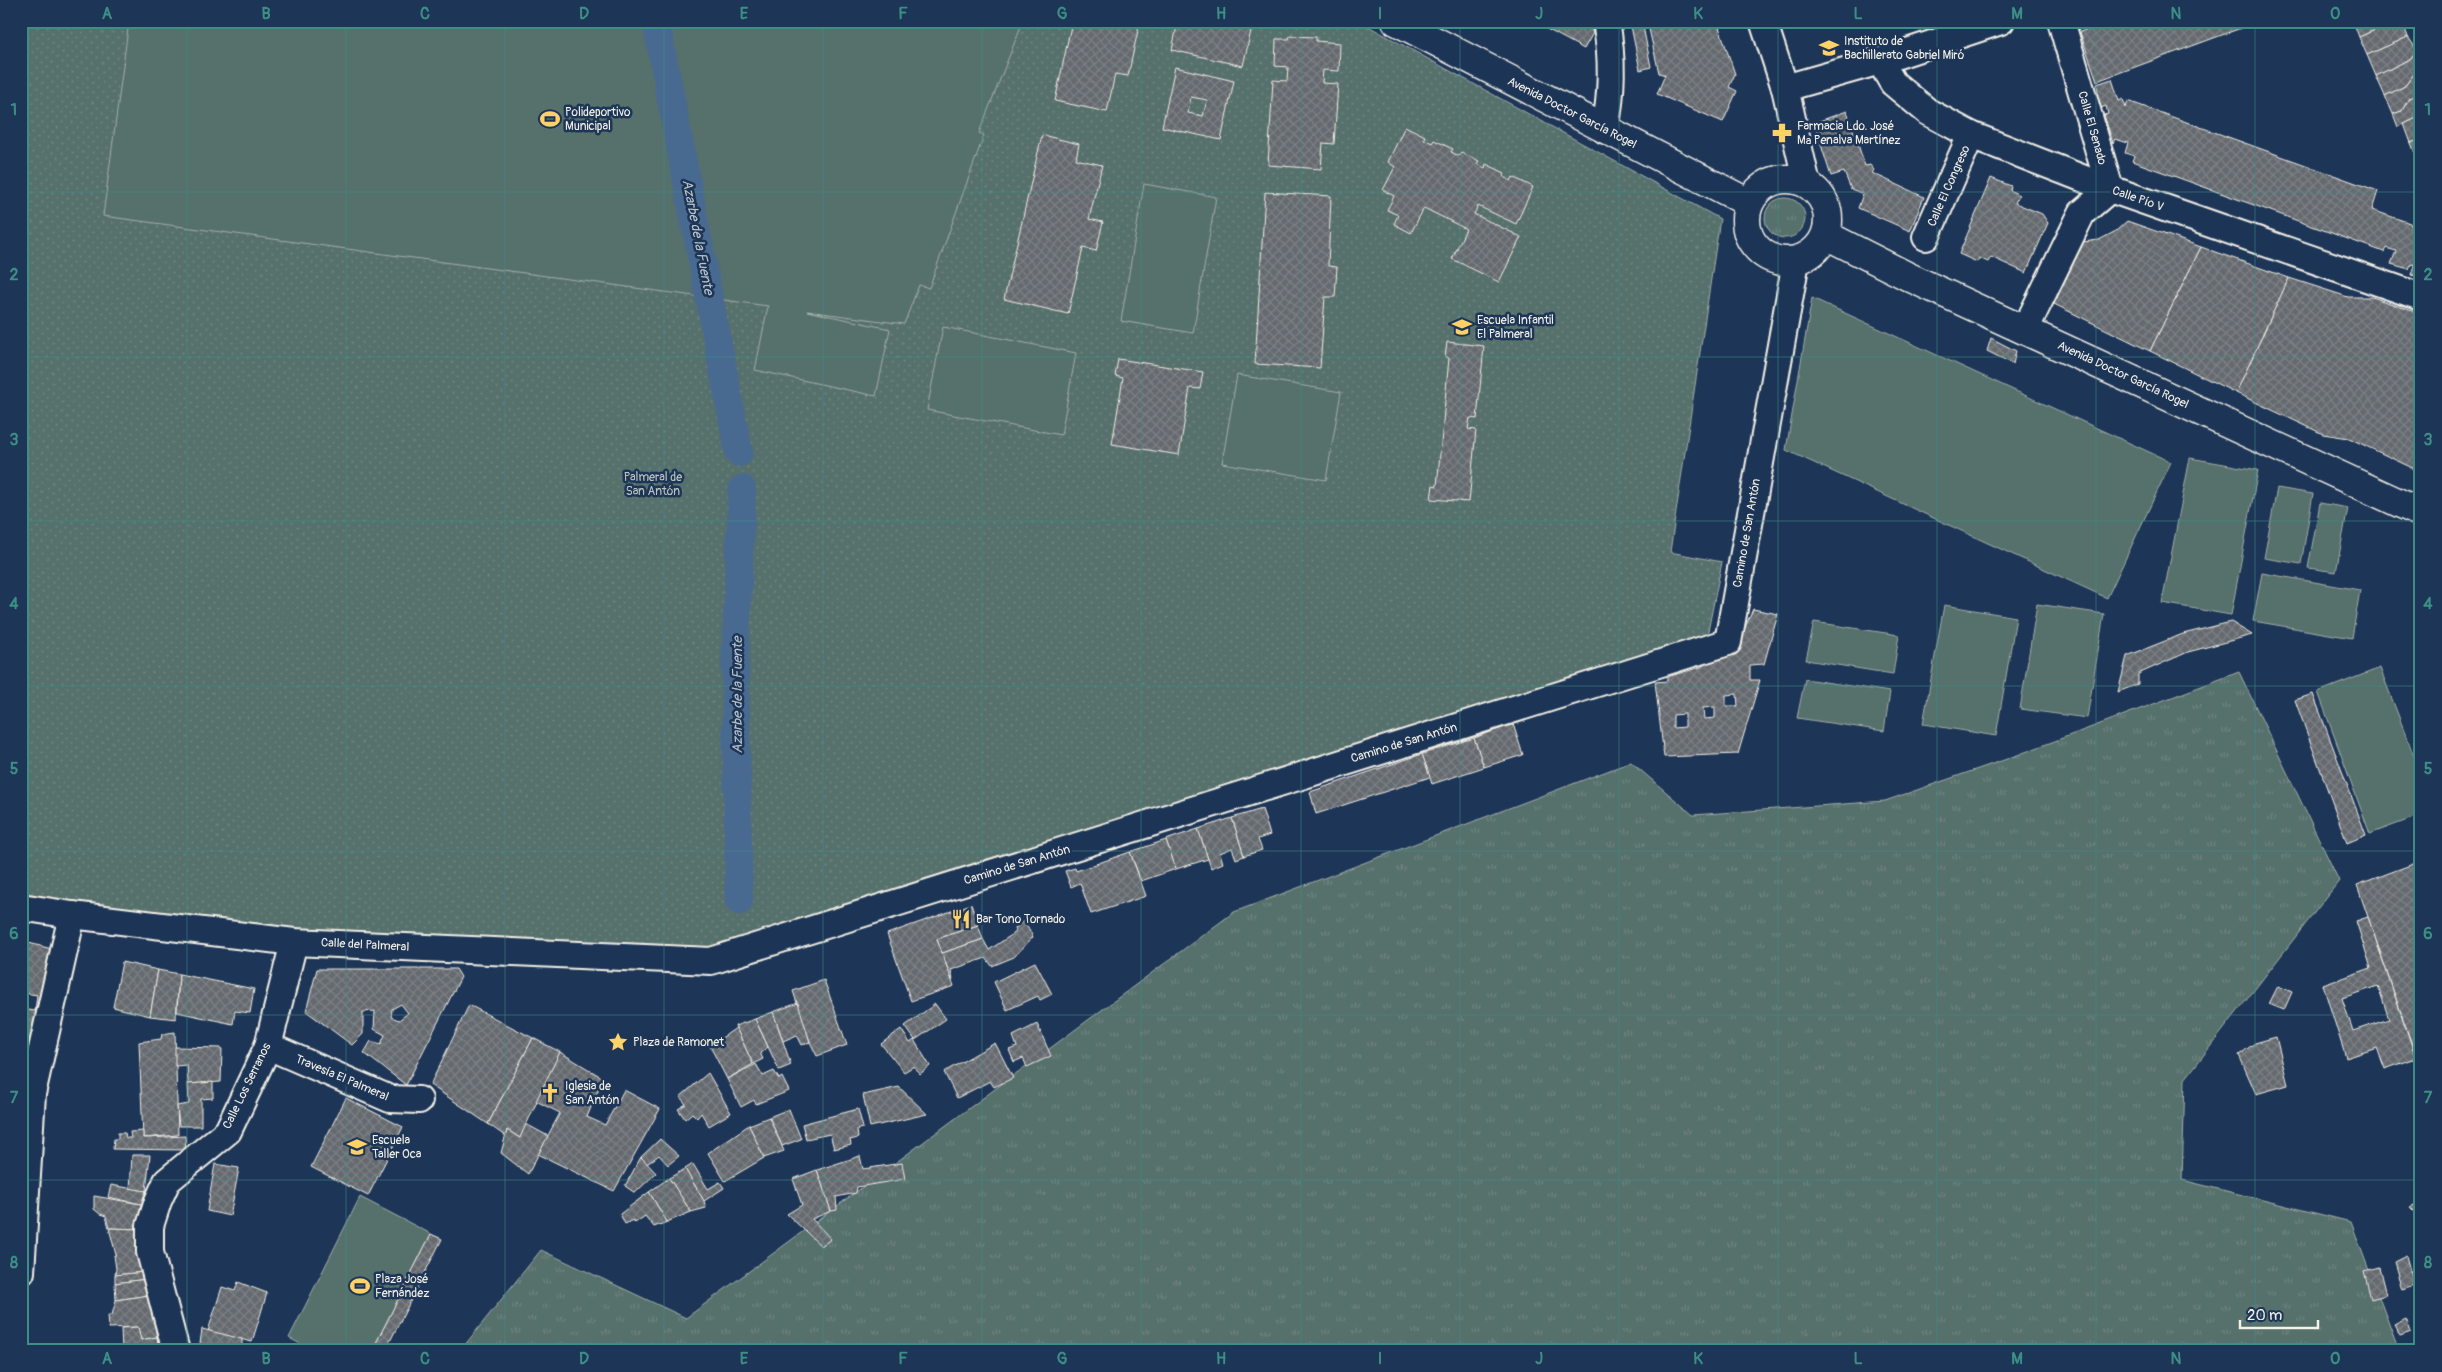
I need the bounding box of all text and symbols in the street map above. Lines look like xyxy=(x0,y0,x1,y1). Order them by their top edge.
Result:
text: A xyxy=(102,4,113,24)
text: B xyxy=(261,4,271,24)
text: C xyxy=(420,4,430,24)
text: D xyxy=(579,4,589,24)
text: E xyxy=(740,4,749,24)
text: F xyxy=(898,4,908,24)
text: G xyxy=(1057,4,1068,24)
text: H xyxy=(1216,4,1226,24)
text: I xyxy=(1378,4,1382,24)
text: J xyxy=(1535,4,1543,24)
text: K xyxy=(1693,4,1703,24)
text: L xyxy=(1853,4,1863,24)
text: M xyxy=(2011,4,2023,24)
text: N xyxy=(2171,4,2182,24)
text: O xyxy=(2330,4,2340,24)
place label: Instituto de Bachillerato Gabriel Miró xyxy=(1844,34,1965,63)
school or university icon: Instituto de Bachillerato Gabriel Miró xyxy=(1818,37,1840,59)
street label: Avenida Doctor García Rogel xyxy=(1505,74,1639,152)
street label: Calle El Senado xyxy=(2074,89,2110,167)
text: 1 xyxy=(11,100,17,120)
text: 1 xyxy=(2425,100,2431,120)
place label: Polideportivo Municipal xyxy=(565,105,631,134)
sports icon: Polideportivo Municipal xyxy=(539,108,561,130)
place label: Farmacia Ldo. José Mª Penalva Martínez xyxy=(1797,119,1901,148)
pharmacy icon: Farmacia Ldo. José Mª Penalva Martínez xyxy=(1771,122,1793,144)
street label: Calle El Congreso xyxy=(1924,143,1974,229)
water label: Azarbe de la Fuente xyxy=(679,178,718,298)
street label: Calle Pío V xyxy=(2110,183,2166,215)
text: 2 xyxy=(10,265,19,285)
text: 2 xyxy=(2424,265,2433,285)
place label: Escuela Infantil El Palmeral xyxy=(1477,313,1554,342)
school or university icon: Escuela Infantil El Palmeral xyxy=(1451,316,1473,338)
street label: Avenida Doctor García Rogel xyxy=(2055,338,2191,412)
text: 3 xyxy=(10,430,19,450)
text: 3 xyxy=(2424,430,2433,450)
park label: Palmeral de San Antón xyxy=(624,470,682,499)
street label: Camino de San Antón xyxy=(1730,477,1764,589)
text: 4 xyxy=(9,594,19,614)
text: 4 xyxy=(2423,594,2433,614)
water label: Azarbe de la Fuente xyxy=(729,635,746,753)
street label: Camino de San Antón xyxy=(1349,720,1459,766)
text: 5 xyxy=(10,759,19,779)
text: 5 xyxy=(2424,759,2433,779)
street label: Camino de San Antón xyxy=(962,842,1072,888)
restaurant icon: Bar Tono Tornado xyxy=(950,908,972,930)
place label: Bar Tono Tornado xyxy=(976,912,1066,927)
text: 6 xyxy=(9,924,19,944)
text: 6 xyxy=(2423,924,2433,944)
street label: Calle del Palmeral xyxy=(320,935,410,955)
place icon: Plaza de Ramonet xyxy=(607,1031,629,1053)
place label: Plaza de Ramonet xyxy=(633,1035,724,1050)
street label: Calle Los Serranos xyxy=(220,1040,275,1132)
street label: Travesía El Palmeral xyxy=(293,1052,391,1104)
place label: Iglesia de San Antón xyxy=(565,1079,619,1108)
church icon: Iglesia de San Antón xyxy=(539,1082,561,1104)
text: 7 xyxy=(10,1088,19,1108)
text: 7 xyxy=(2424,1088,2433,1108)
place label: Escuela Taller Oca xyxy=(372,1133,422,1162)
school or university icon: Escuela Taller Oca xyxy=(346,1136,368,1158)
text: 8 xyxy=(10,1253,18,1273)
text: 8 xyxy=(2424,1253,2432,1273)
place label: Plaza José Fernández xyxy=(375,1272,429,1301)
sports icon: Plaza José Fernández xyxy=(349,1275,371,1297)
scale bar xyxy=(2240,1297,2317,1329)
text: 20 m xyxy=(2247,1306,2282,1325)
text: A xyxy=(102,1349,113,1369)
text: B xyxy=(261,1349,271,1369)
text: C xyxy=(420,1349,430,1369)
text: D xyxy=(579,1349,589,1369)
text: E xyxy=(740,1349,749,1369)
text: F xyxy=(898,1349,908,1369)
text: G xyxy=(1057,1349,1068,1369)
text: H xyxy=(1216,1349,1226,1369)
text: I xyxy=(1378,1349,1382,1369)
text: J xyxy=(1535,1349,1543,1369)
text: K xyxy=(1693,1349,1703,1369)
text: L xyxy=(1853,1349,1863,1369)
text: M xyxy=(2011,1349,2023,1369)
text: N xyxy=(2171,1349,2182,1369)
text: O xyxy=(2330,1349,2340,1369)

